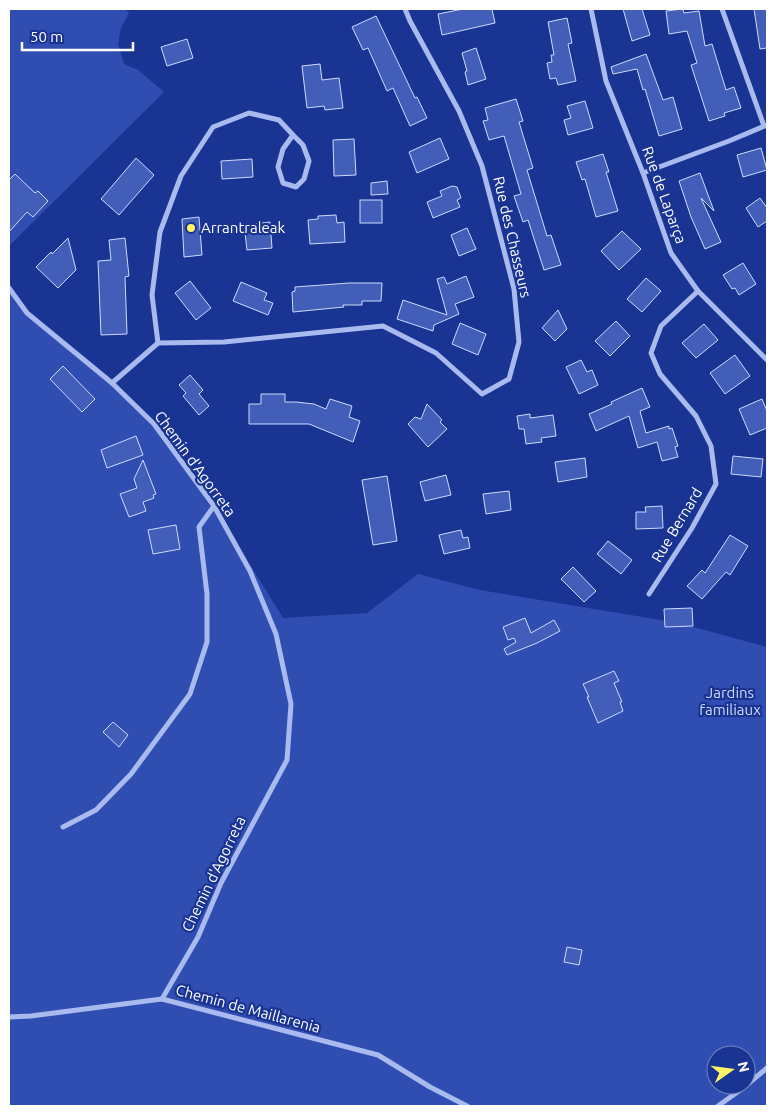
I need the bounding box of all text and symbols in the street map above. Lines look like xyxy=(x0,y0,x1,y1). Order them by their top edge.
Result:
scale bar xyxy=(22,20,134,52)
text: 50 m xyxy=(30,28,63,45)
street label: Rue de Laparça xyxy=(639,144,690,246)
street label: Rue des Chasseurs xyxy=(490,174,535,299)
place label: Arrantraleak xyxy=(201,219,286,236)
marker: Arrantraleak xyxy=(185,222,197,234)
street label: Chemin d'Agorreta xyxy=(151,408,239,520)
street label: Rue Bernard xyxy=(648,484,705,565)
park label: Jardins familiaux xyxy=(699,684,761,718)
street label: Chemin d'Agorreta xyxy=(178,813,249,934)
street label: Chemin de Maillarenia xyxy=(174,981,322,1036)
north arrow xyxy=(706,1045,756,1095)
text: N xyxy=(735,1060,753,1074)

